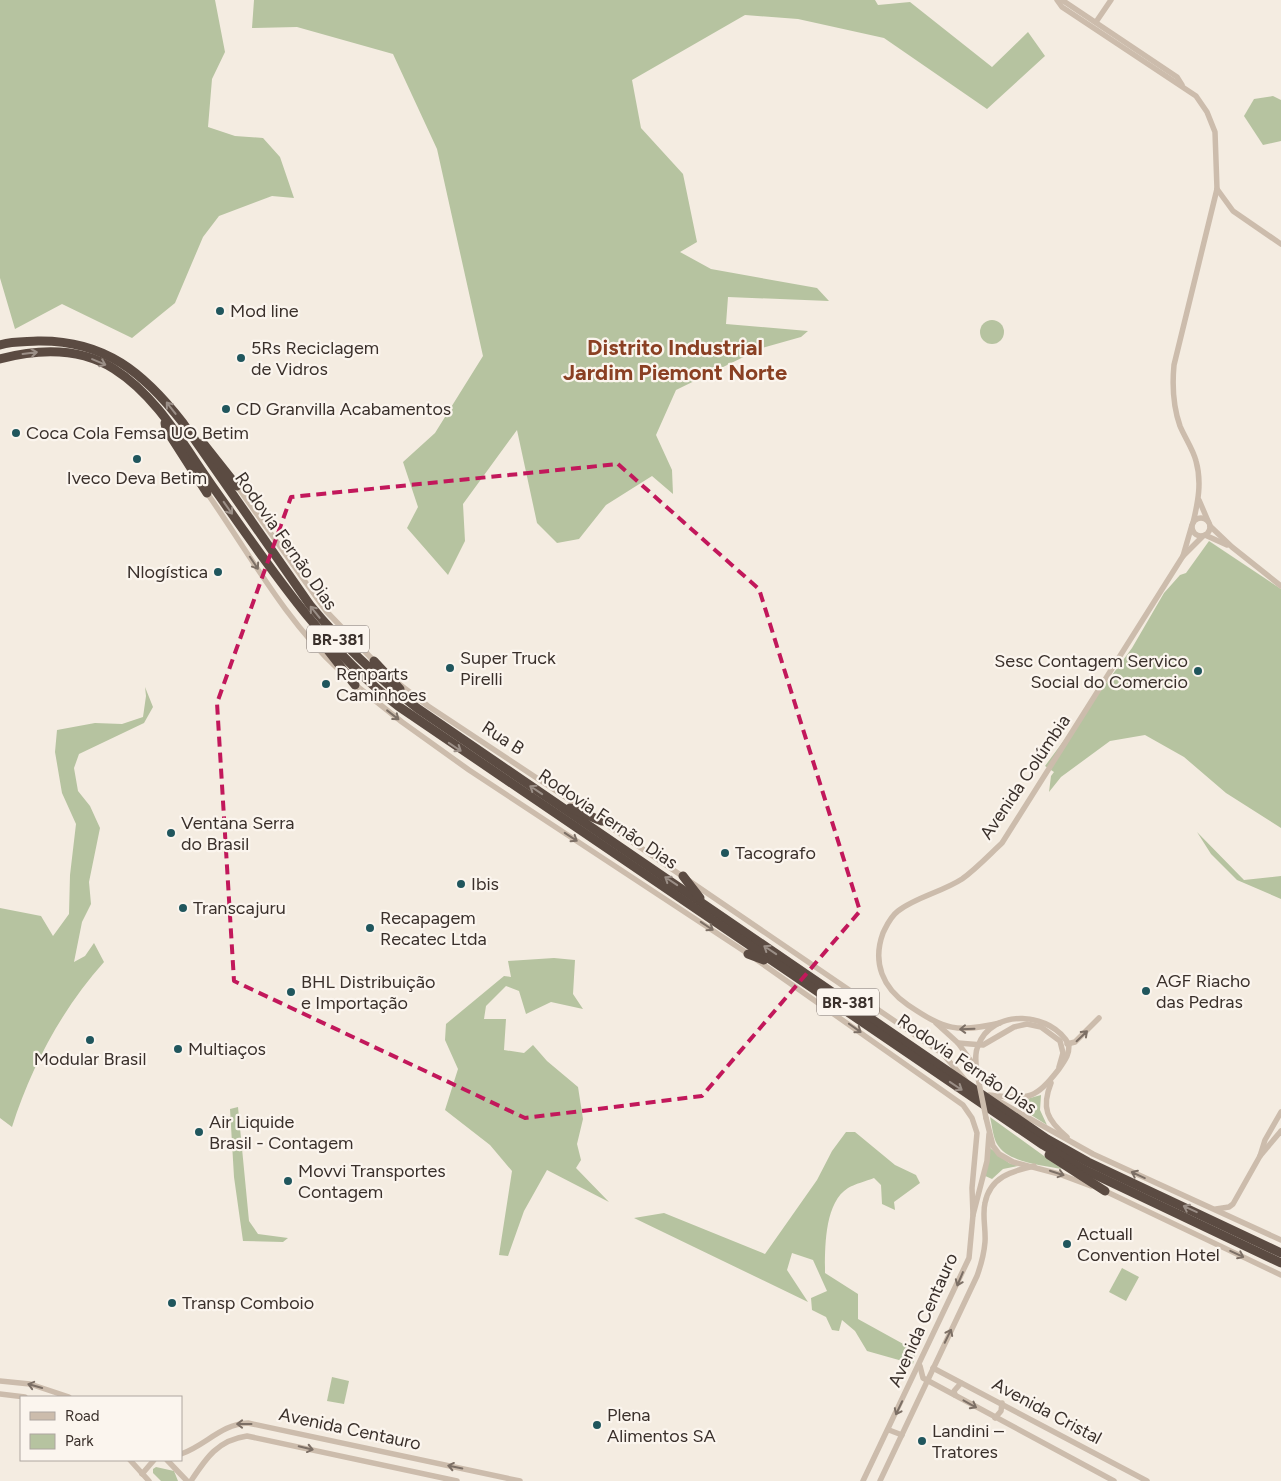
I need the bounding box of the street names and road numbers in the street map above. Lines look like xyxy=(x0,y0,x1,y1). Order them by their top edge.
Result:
street label: Rodovia Fernão Dias xyxy=(230,468,342,614)
road number: BR-381 xyxy=(307,626,369,652)
street label: Avenida Colúmbia xyxy=(975,710,1075,844)
street label: Rua B xyxy=(478,716,528,760)
street label: Rodovia Fernão Dias xyxy=(534,764,682,874)
road number: BR-381 xyxy=(817,989,879,1016)
street label: Rodovia Fernão Dias xyxy=(893,1009,1041,1119)
street label: Avenida Centauro xyxy=(884,1249,962,1391)
street label: Avenida Cristal xyxy=(988,1373,1106,1449)
street label: Avenida Centauro xyxy=(277,1403,423,1455)

